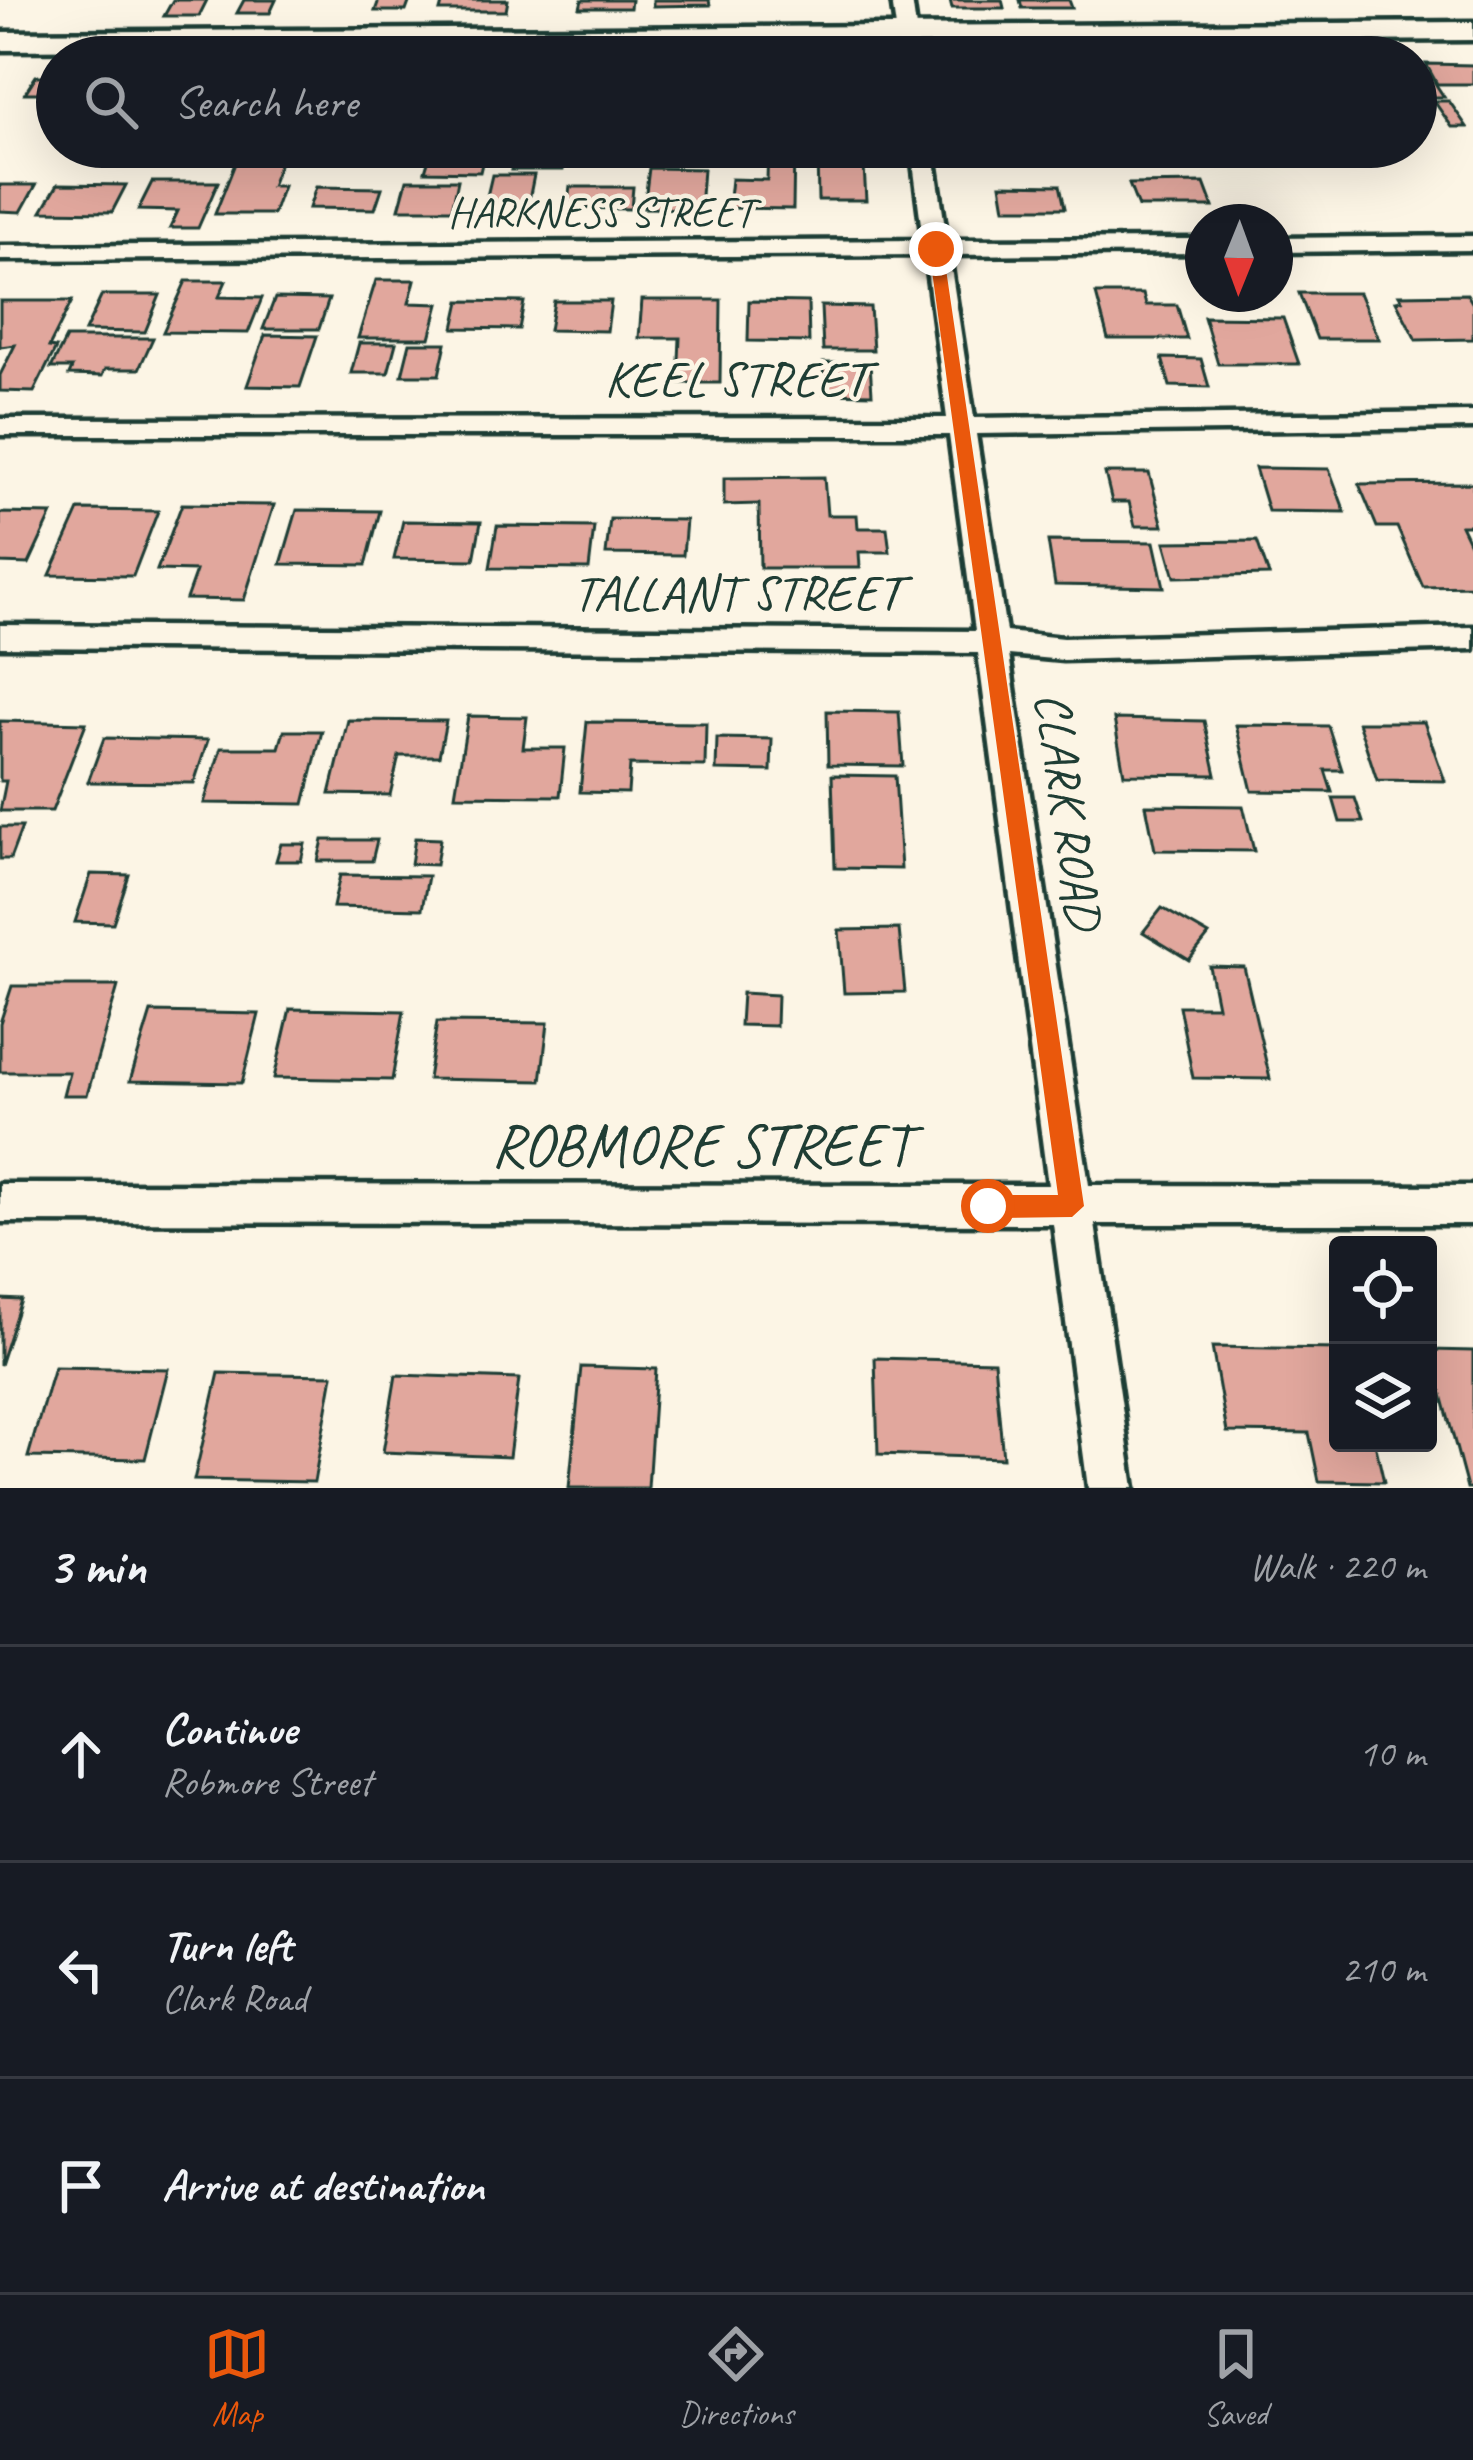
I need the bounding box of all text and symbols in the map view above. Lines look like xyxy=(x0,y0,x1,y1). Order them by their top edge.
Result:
search box xyxy=(36,36,1437,168)
icon: search xyxy=(78,69,144,135)
text: Search here xyxy=(174,74,357,131)
street label: HARKNESS STREET xyxy=(448,186,763,239)
north arrow xyxy=(1185,204,1293,312)
route end xyxy=(909,222,963,276)
street label: KEEL STREET xyxy=(604,347,880,411)
street label: TALLANT STREET xyxy=(573,561,914,625)
street label: CLARK ROAD xyxy=(1021,688,1118,937)
street label: ROBMORE STREET xyxy=(491,1107,925,1183)
route start xyxy=(961,1179,1015,1233)
map controls xyxy=(1329,1236,1437,1452)
button: locate xyxy=(1329,1236,1437,1344)
button: layers xyxy=(1329,1344,1437,1452)
text: 3 min xyxy=(48,1534,146,1598)
text: Walk · 220 m xyxy=(1249,1542,1425,1591)
text: Continue xyxy=(162,1701,296,1758)
icon: ahead xyxy=(48,1721,114,1787)
text: 10 m xyxy=(1359,1729,1425,1778)
text: Robmore Street xyxy=(162,1758,372,1807)
text: Turn left xyxy=(162,1917,292,1974)
icon: left xyxy=(48,1937,114,2003)
text: 210 m xyxy=(1341,1945,1425,1994)
text: Clark Road xyxy=(162,1974,306,2023)
icon: arrive xyxy=(48,2153,114,2219)
text: Arrive at destination xyxy=(162,2157,484,2214)
tab: Map xyxy=(204,2321,270,2435)
tab: Directions xyxy=(679,2321,794,2435)
tab: Saved xyxy=(1203,2321,1269,2435)

